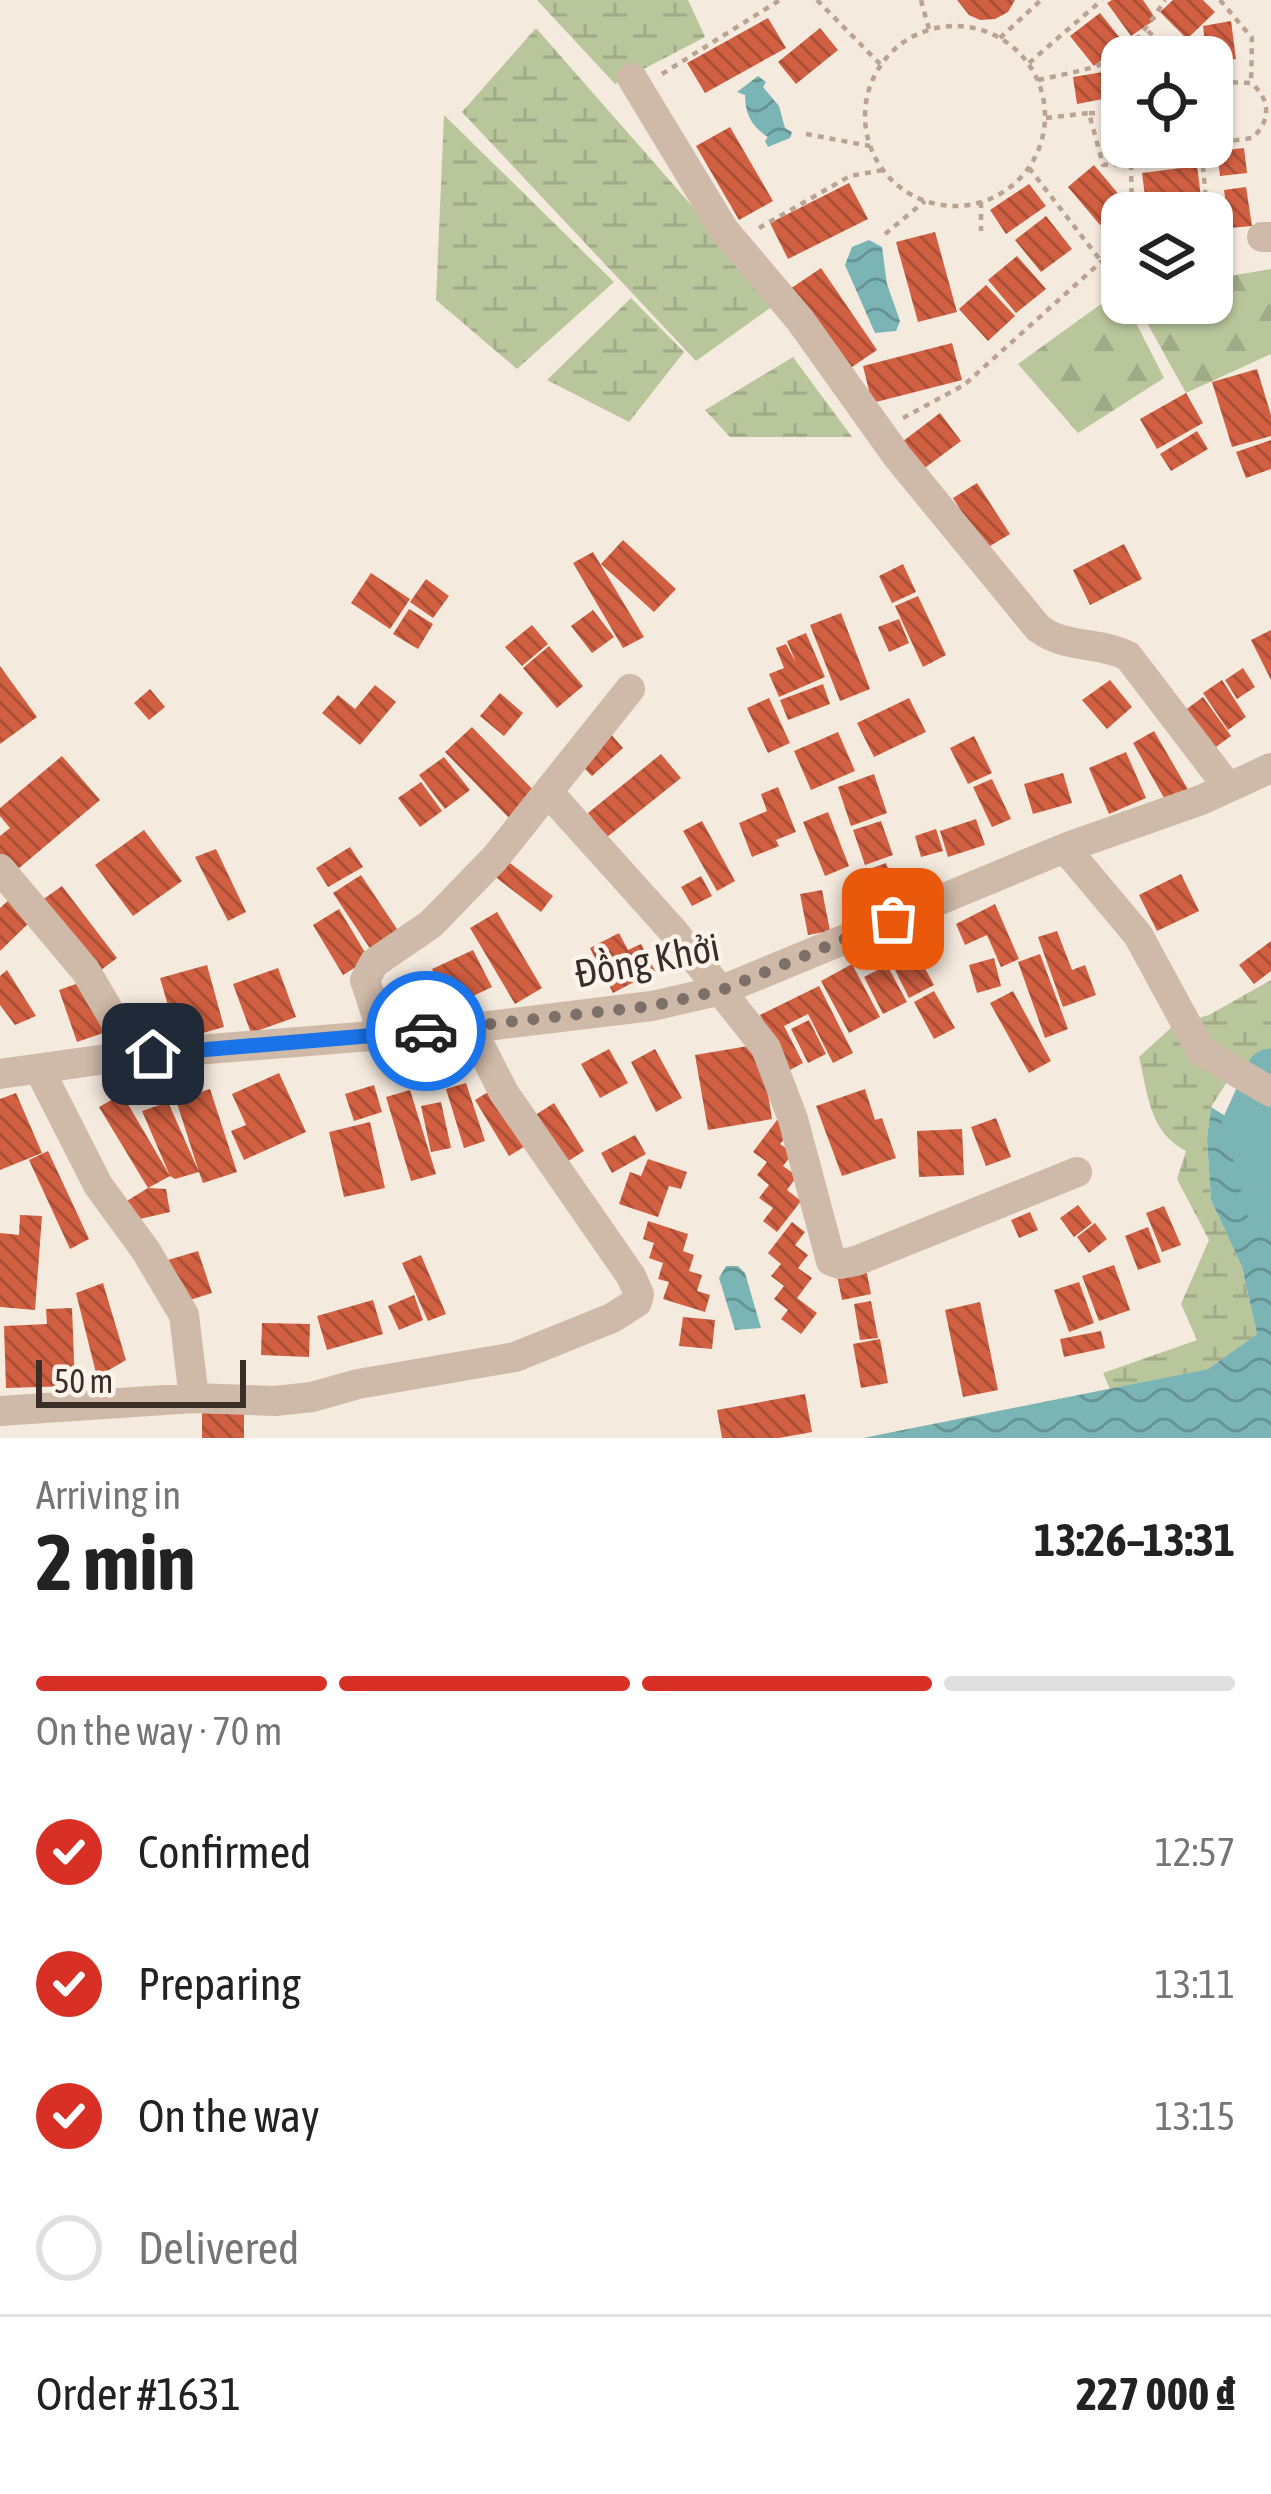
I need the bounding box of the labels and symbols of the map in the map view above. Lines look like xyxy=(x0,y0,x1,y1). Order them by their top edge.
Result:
pin xyxy=(842,868,944,970)
street label: Đồng Khởi xyxy=(571,924,723,996)
courier xyxy=(366,971,486,1091)
pin xyxy=(102,1003,204,1105)
scale bar xyxy=(36,1354,246,1407)

